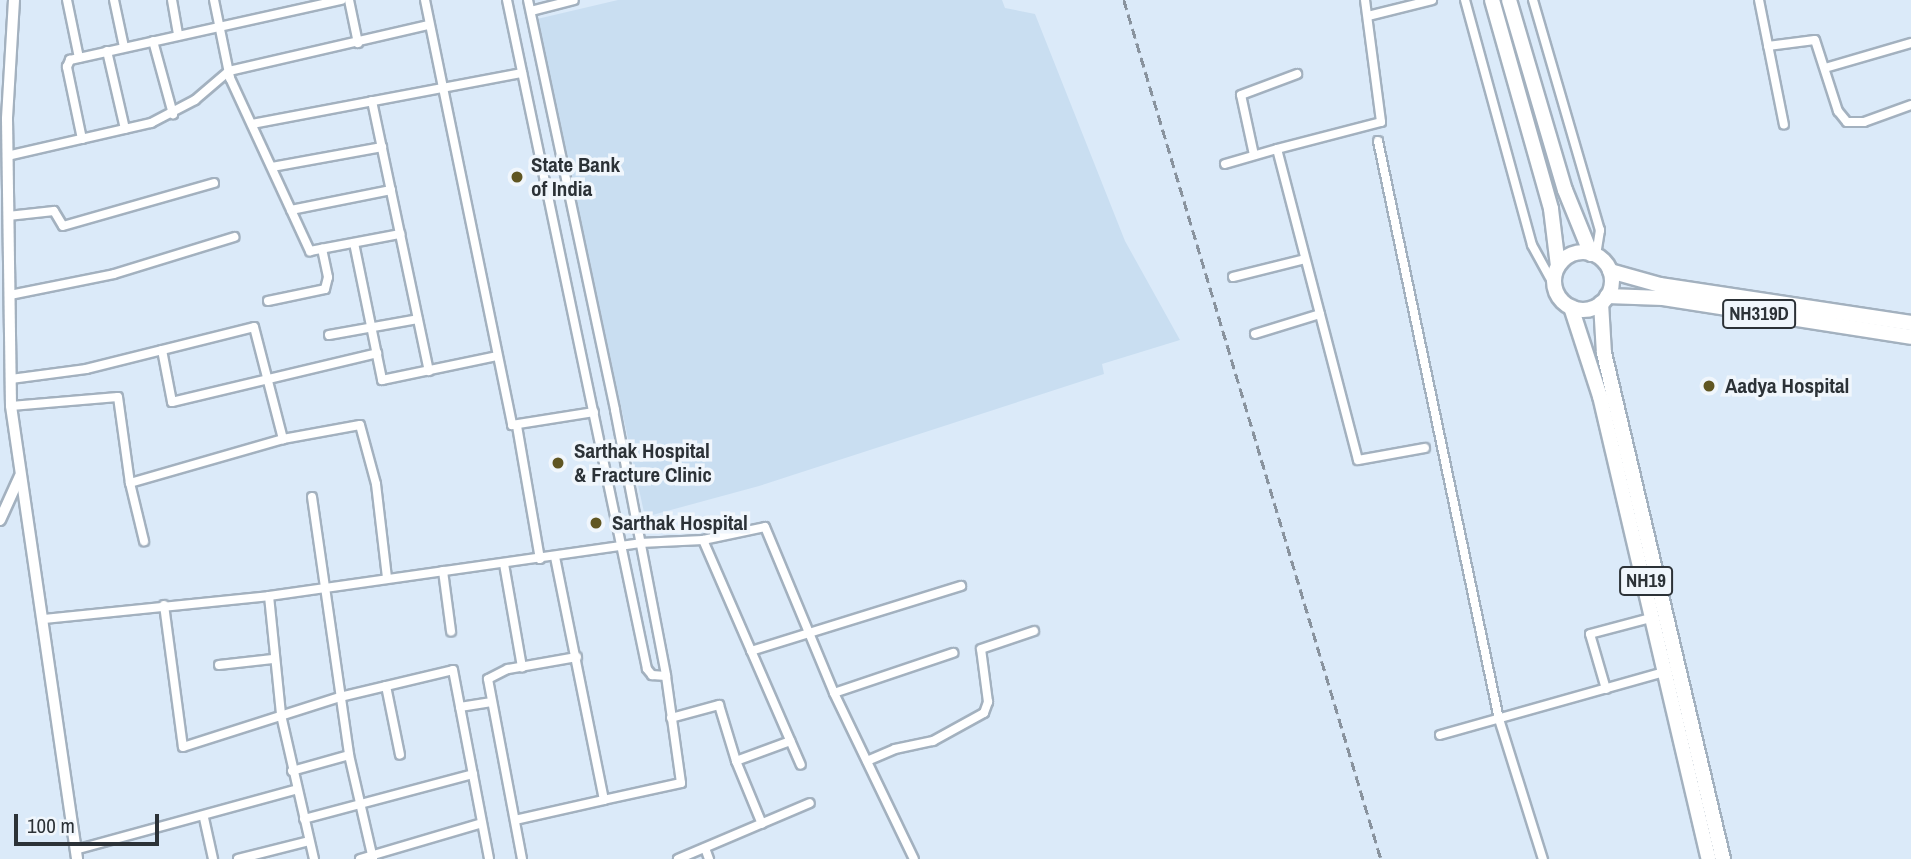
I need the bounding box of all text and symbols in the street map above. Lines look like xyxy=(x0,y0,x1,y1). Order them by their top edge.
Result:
place label: State Bank of India xyxy=(531,152,620,202)
marker: State Bank of India xyxy=(509,169,525,185)
road number: NH319D xyxy=(1720,298,1798,330)
place label: Aadya Hospital xyxy=(1725,373,1849,399)
marker: Aadya Hospital xyxy=(1699,376,1719,396)
place label: Sarthak Hospital & Fracture Clinic xyxy=(574,438,712,488)
marker: Sarthak Hospital & Fracture Clinic xyxy=(548,453,568,473)
place label: Sarthak Hospital xyxy=(612,510,748,536)
marker: Sarthak Hospital xyxy=(586,513,606,533)
road number: NH19 xyxy=(1618,566,1674,596)
scale bar xyxy=(18,800,163,844)
text: 100 m xyxy=(27,811,75,840)

